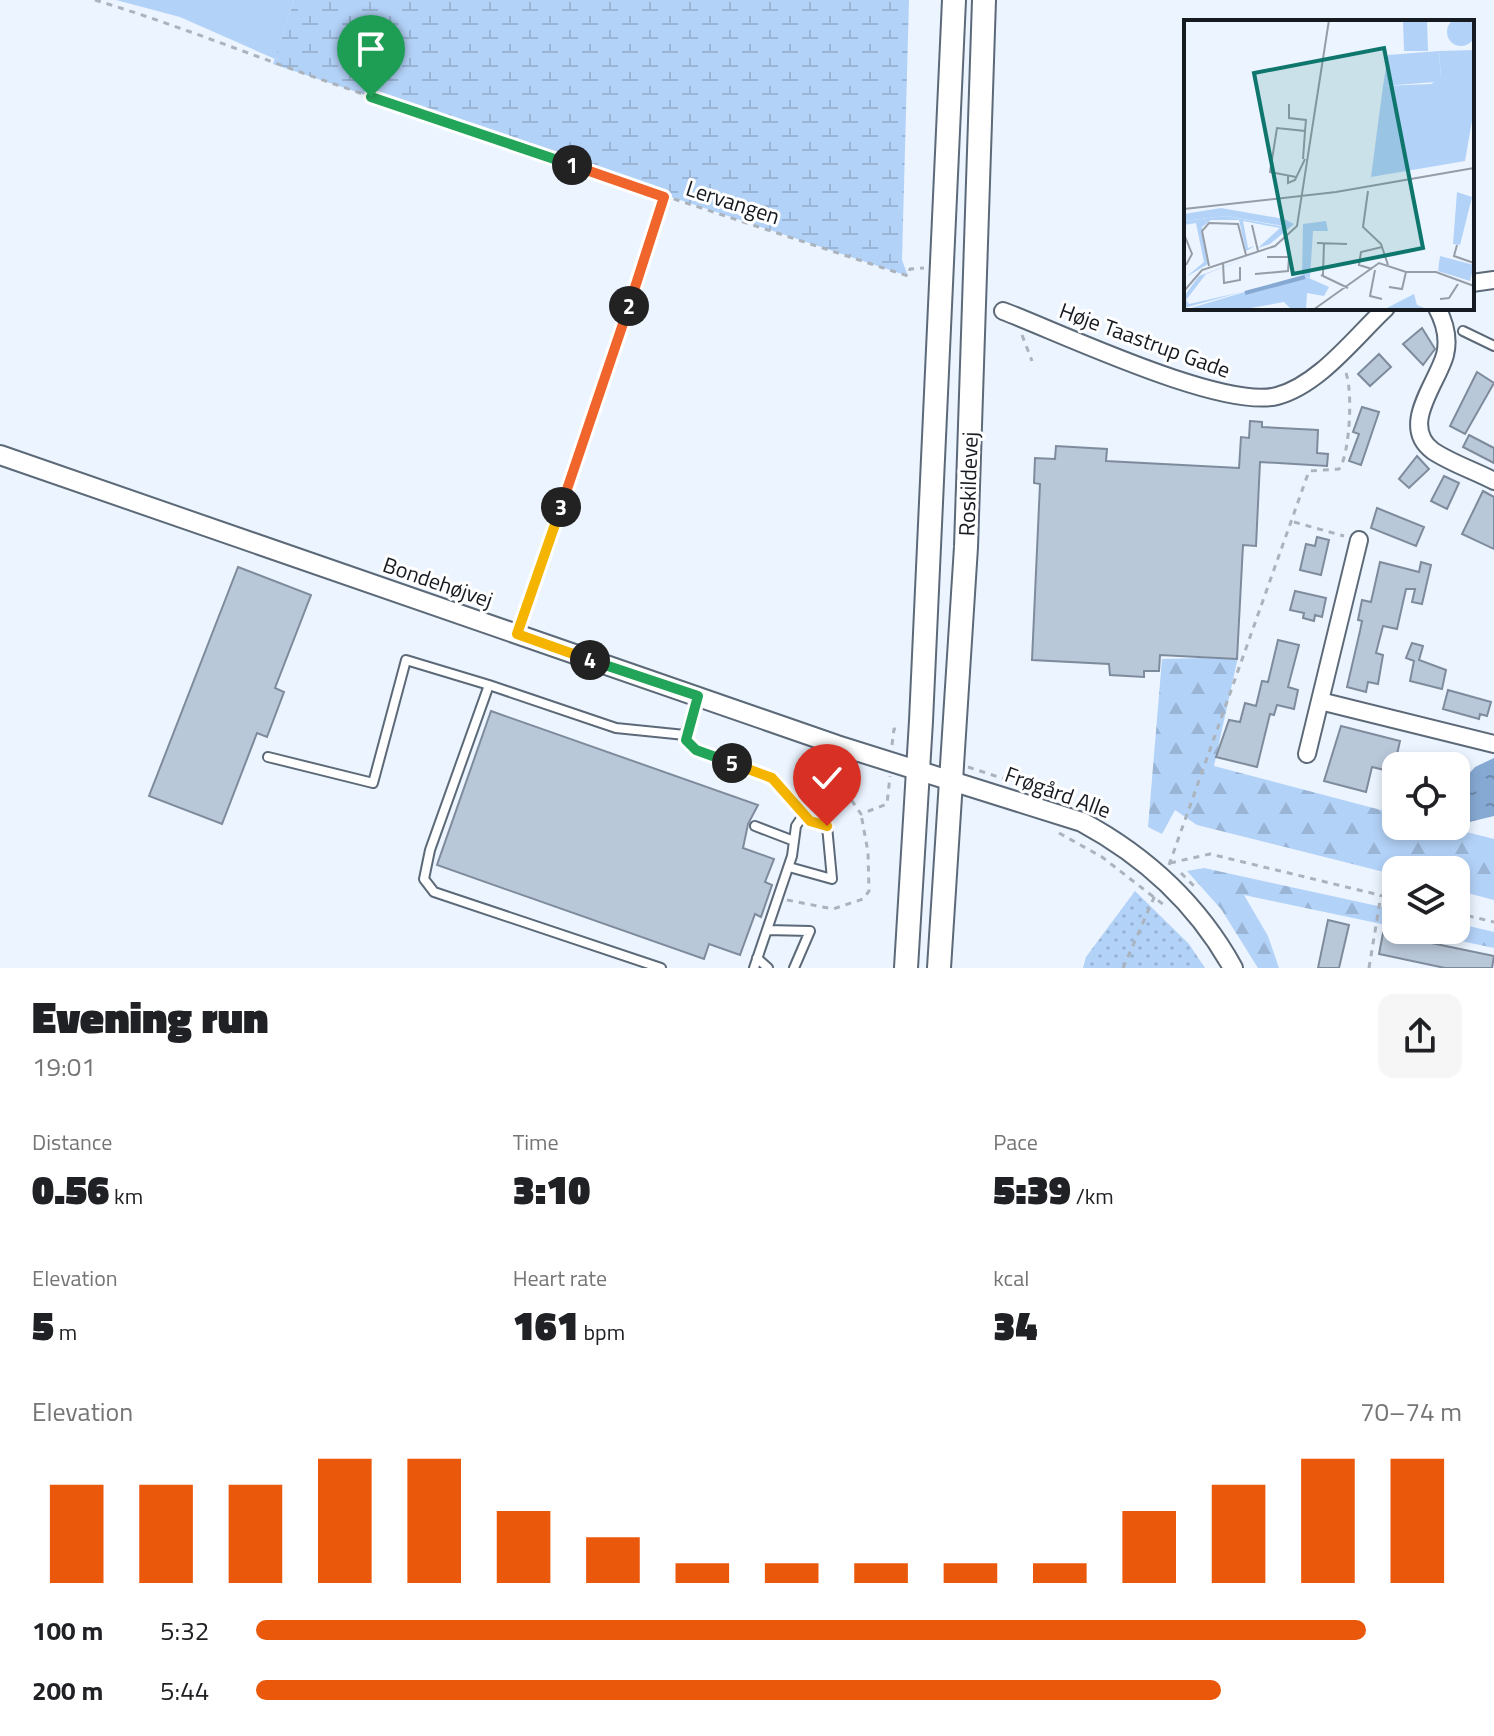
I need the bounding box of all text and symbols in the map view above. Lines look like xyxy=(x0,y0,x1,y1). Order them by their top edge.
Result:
pin xyxy=(337,15,405,97)
inset map xyxy=(1184,20,1474,310)
icon: arrive xyxy=(349,27,393,71)
pin: 1 xyxy=(552,145,592,185)
text: 1 xyxy=(566,148,578,182)
street label: Lervangen xyxy=(682,171,784,233)
pin: 2 xyxy=(609,286,649,326)
text: 2 xyxy=(623,289,635,323)
street label: Høje Taastrup Gade xyxy=(1055,293,1235,387)
street label: Roskildevej xyxy=(949,431,987,537)
pin: 3 xyxy=(541,487,581,527)
text: 3 xyxy=(555,490,567,524)
street label: Bondehøjvej xyxy=(378,547,498,617)
pin: 4 xyxy=(570,640,610,680)
text: 4 xyxy=(584,643,596,677)
pin: 5 xyxy=(712,743,752,783)
pin xyxy=(793,744,861,826)
text: 5 xyxy=(726,746,738,780)
map controls xyxy=(1382,752,1470,944)
button: locate xyxy=(1382,752,1470,840)
icon: check xyxy=(805,756,849,800)
street label: Frøgård Alle xyxy=(1000,757,1116,827)
button: layers xyxy=(1382,856,1470,944)
text: Evening run xyxy=(32,983,269,1050)
button: share xyxy=(1378,994,1462,1078)
text: 19:01 xyxy=(32,1047,96,1086)
text: Distance xyxy=(32,1125,112,1159)
text: Time xyxy=(513,1125,559,1159)
text: Pace xyxy=(993,1125,1038,1159)
text: 0.56 xyxy=(32,1159,109,1220)
text: 3:10 xyxy=(513,1159,590,1220)
text: 5:39 xyxy=(993,1159,1071,1220)
text: km xyxy=(109,1179,143,1213)
text: /km xyxy=(1071,1179,1114,1213)
text: Elevation xyxy=(32,1261,118,1295)
text: Heart rate xyxy=(513,1261,607,1295)
text: kcal xyxy=(993,1261,1029,1295)
text: 5 xyxy=(32,1295,54,1356)
text: 161 xyxy=(513,1295,579,1356)
text: 34 xyxy=(993,1295,1037,1356)
text: m xyxy=(54,1315,77,1349)
text: bpm xyxy=(579,1315,625,1349)
text: Elevation xyxy=(32,1392,133,1431)
text: 70–74 m xyxy=(1360,1392,1462,1431)
text: 100 m xyxy=(32,1611,103,1650)
text: 5:32 xyxy=(160,1611,209,1650)
text: 200 m xyxy=(32,1671,103,1710)
text: 5:44 xyxy=(160,1671,209,1710)

